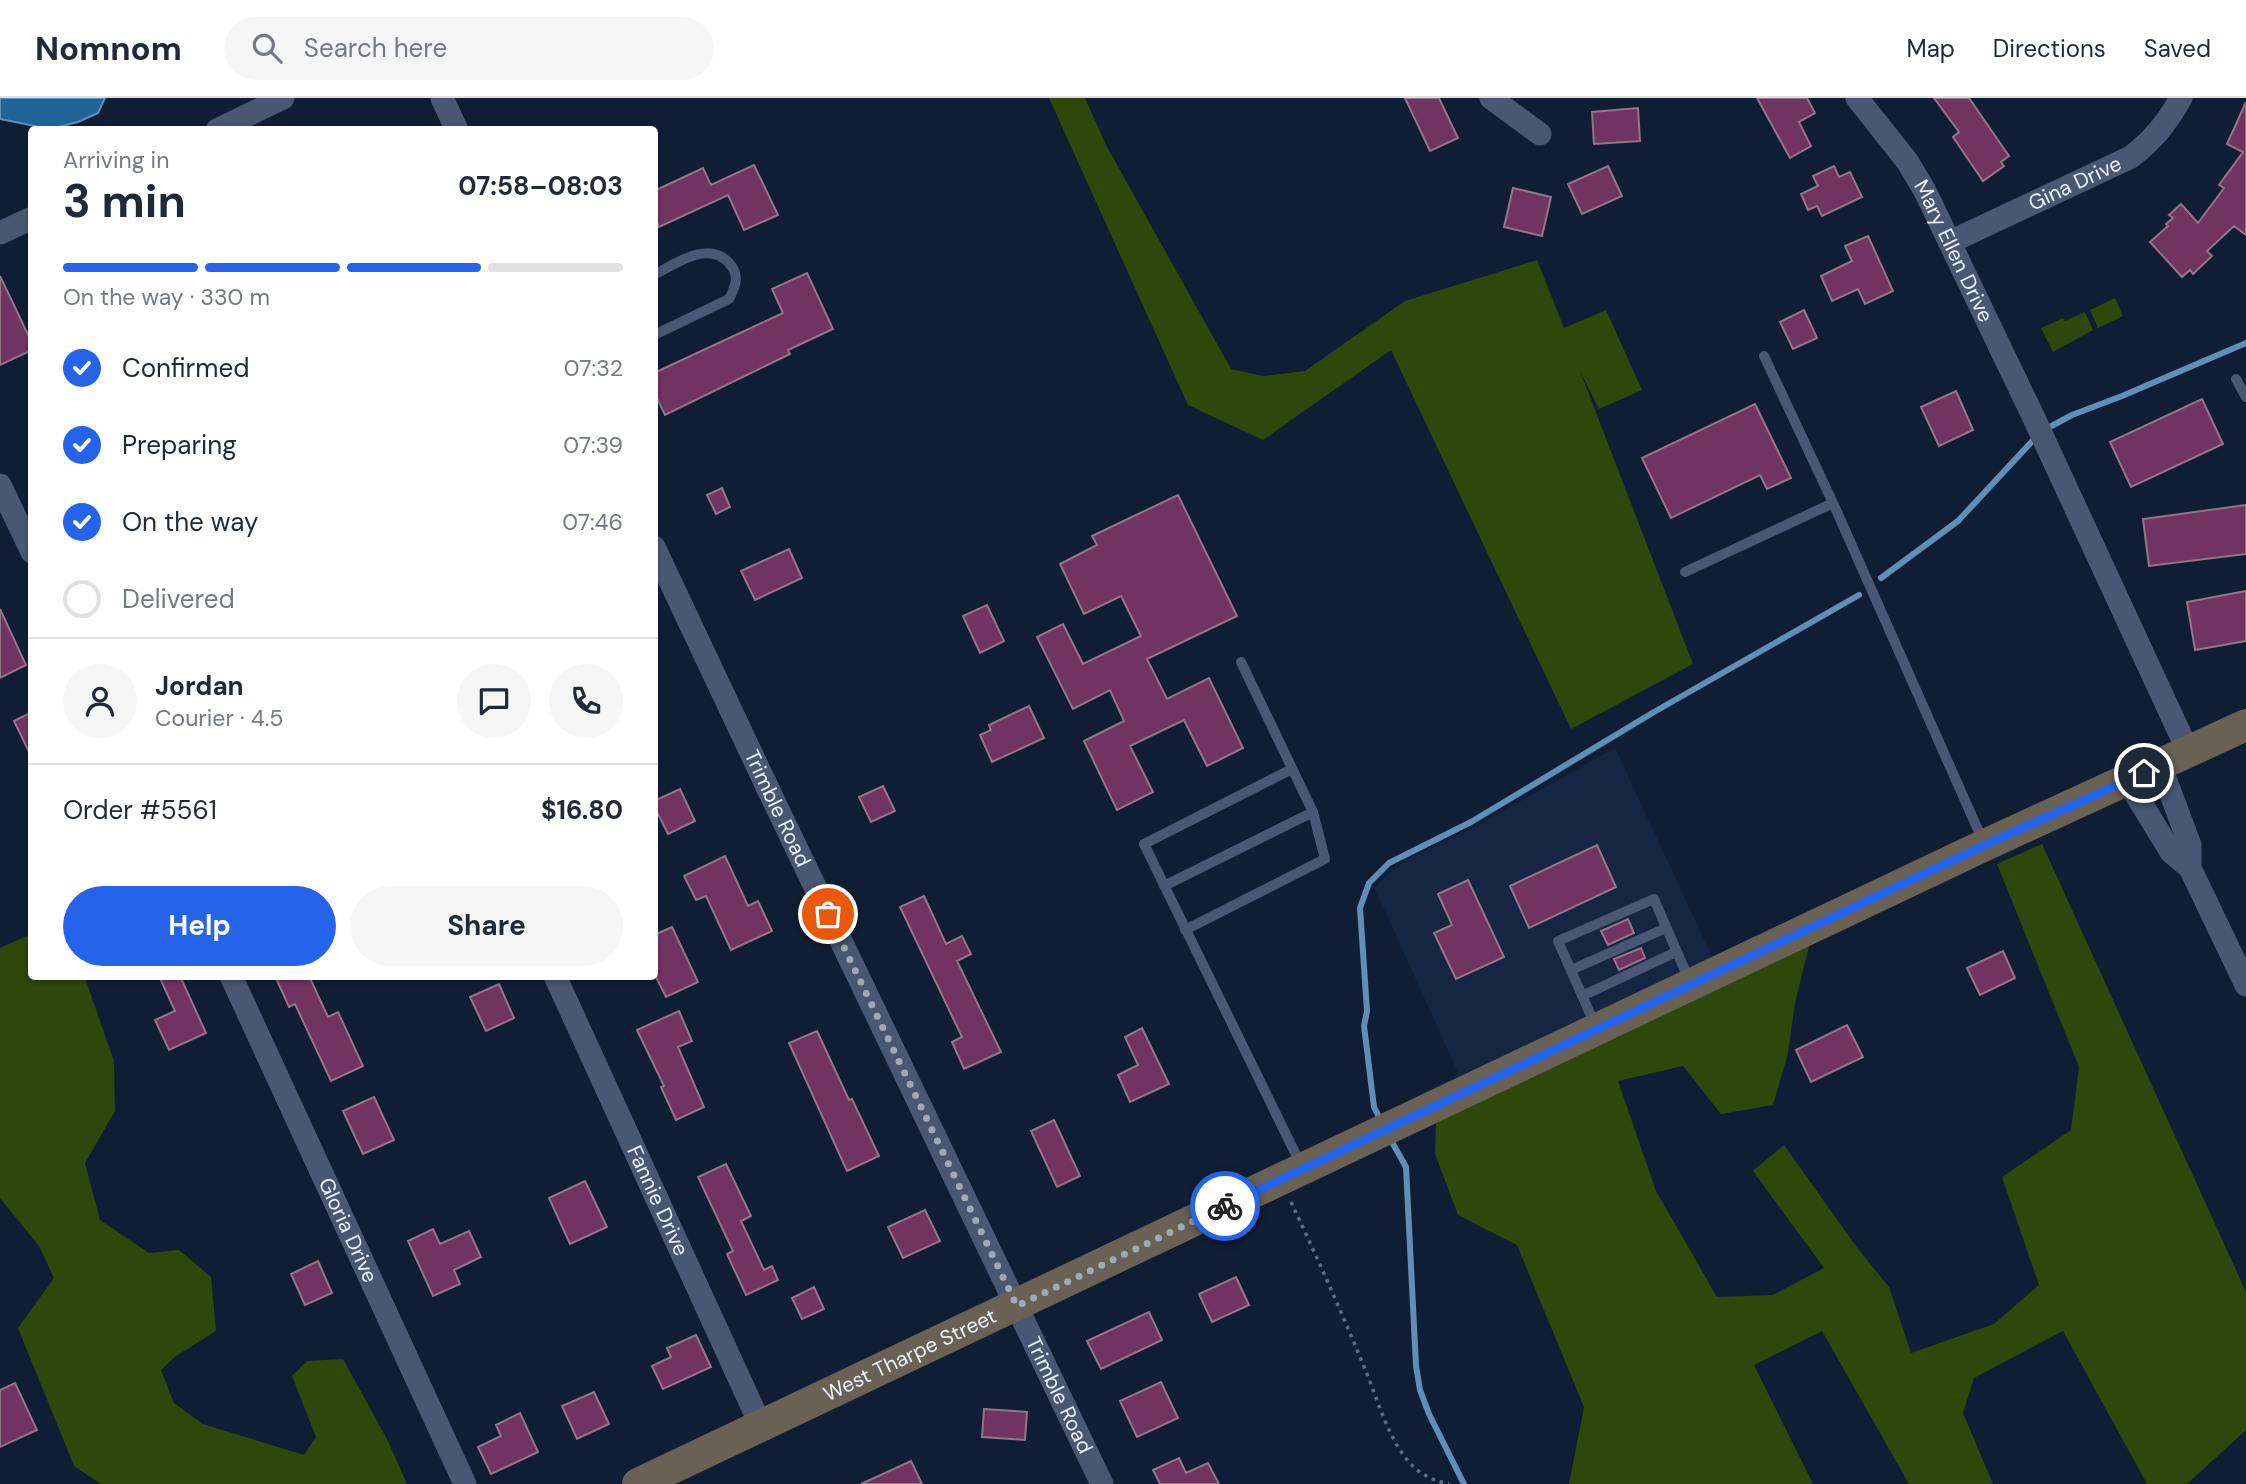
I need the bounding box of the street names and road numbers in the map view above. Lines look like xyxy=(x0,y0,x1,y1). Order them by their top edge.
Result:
street label: Gina Drive xyxy=(2024,149,2126,217)
street label: Mary Ellen Drive xyxy=(1907,175,2000,327)
street label: Trimble Road xyxy=(738,745,817,871)
street label: Fannie Drive xyxy=(620,1141,695,1260)
street label: Gloria Drive xyxy=(312,1173,384,1287)
street label: West Tharpe Street xyxy=(819,1302,1001,1408)
street label: Trimble Road xyxy=(1019,1332,1099,1458)

